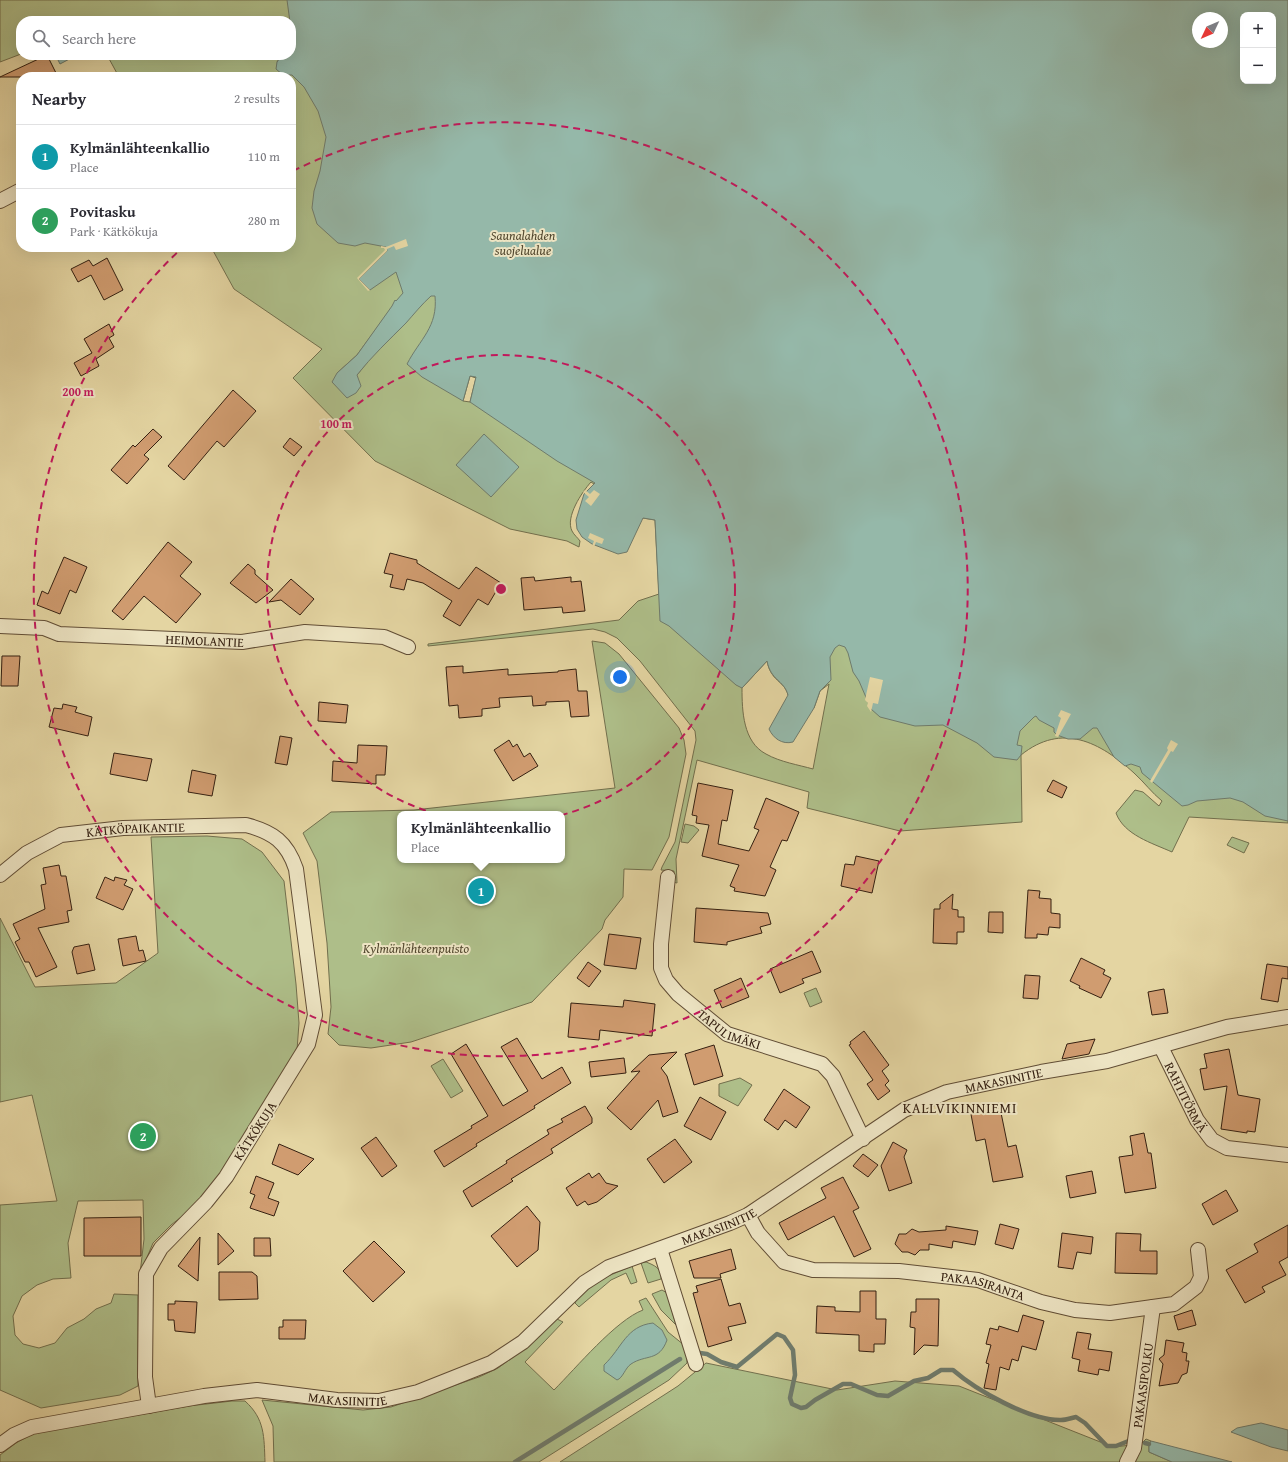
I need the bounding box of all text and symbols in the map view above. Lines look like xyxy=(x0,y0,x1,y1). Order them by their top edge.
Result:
north arrow xyxy=(1192,12,1228,48)
map controls xyxy=(1240,12,1276,84)
button: + xyxy=(1240,12,1276,48)
search box xyxy=(16,16,296,60)
icon: search xyxy=(30,27,52,49)
text: Search here xyxy=(62,28,136,49)
button: − xyxy=(1240,48,1276,84)
text: Nearby xyxy=(32,86,86,111)
text: 2 results xyxy=(234,89,280,108)
text: Kylmänlähteenkallio xyxy=(70,137,210,158)
text: 1 xyxy=(42,147,48,166)
text: 110 m xyxy=(248,147,280,166)
text: Place xyxy=(70,158,99,177)
text: Povitasku xyxy=(70,201,136,222)
text: 2 xyxy=(42,211,48,230)
text: 280 m xyxy=(248,211,280,230)
text: Park · Kätkökuja xyxy=(70,222,158,241)
park label: Saunalahden suojelualue xyxy=(491,226,556,260)
text: 200 m xyxy=(62,383,95,400)
text: 100 m xyxy=(320,415,353,432)
centre of rings xyxy=(494,582,508,596)
street label: HEIMOLANTIE xyxy=(165,629,245,652)
your location xyxy=(610,667,630,687)
popup xyxy=(397,811,565,863)
street label: KÄTKÖPAIKANTIE xyxy=(85,817,185,842)
text: Kylmänlähteenkallio xyxy=(411,817,551,838)
text: Place xyxy=(411,838,440,857)
pin: 1 xyxy=(468,876,494,906)
park label: Kylmänlähteenpuisto xyxy=(362,939,469,958)
street label: TAPULIMÄKI xyxy=(694,1004,763,1054)
street label: RAHTITÖRMÄ xyxy=(1160,1059,1212,1136)
street label: MAKASIINITIE xyxy=(963,1062,1045,1097)
street label: KÄTKÖKUJA xyxy=(229,1098,281,1164)
district label: KALLVIKINNIEMI xyxy=(903,1098,1017,1118)
pin: 2 xyxy=(130,1121,156,1151)
street label: MAKASIINITIE xyxy=(679,1202,760,1249)
street label: PAKAASIRANTA xyxy=(940,1266,1027,1305)
street label: PAKAASIPOLKU xyxy=(1127,1341,1158,1429)
street label: MAKASIINITIE xyxy=(307,1387,389,1411)

